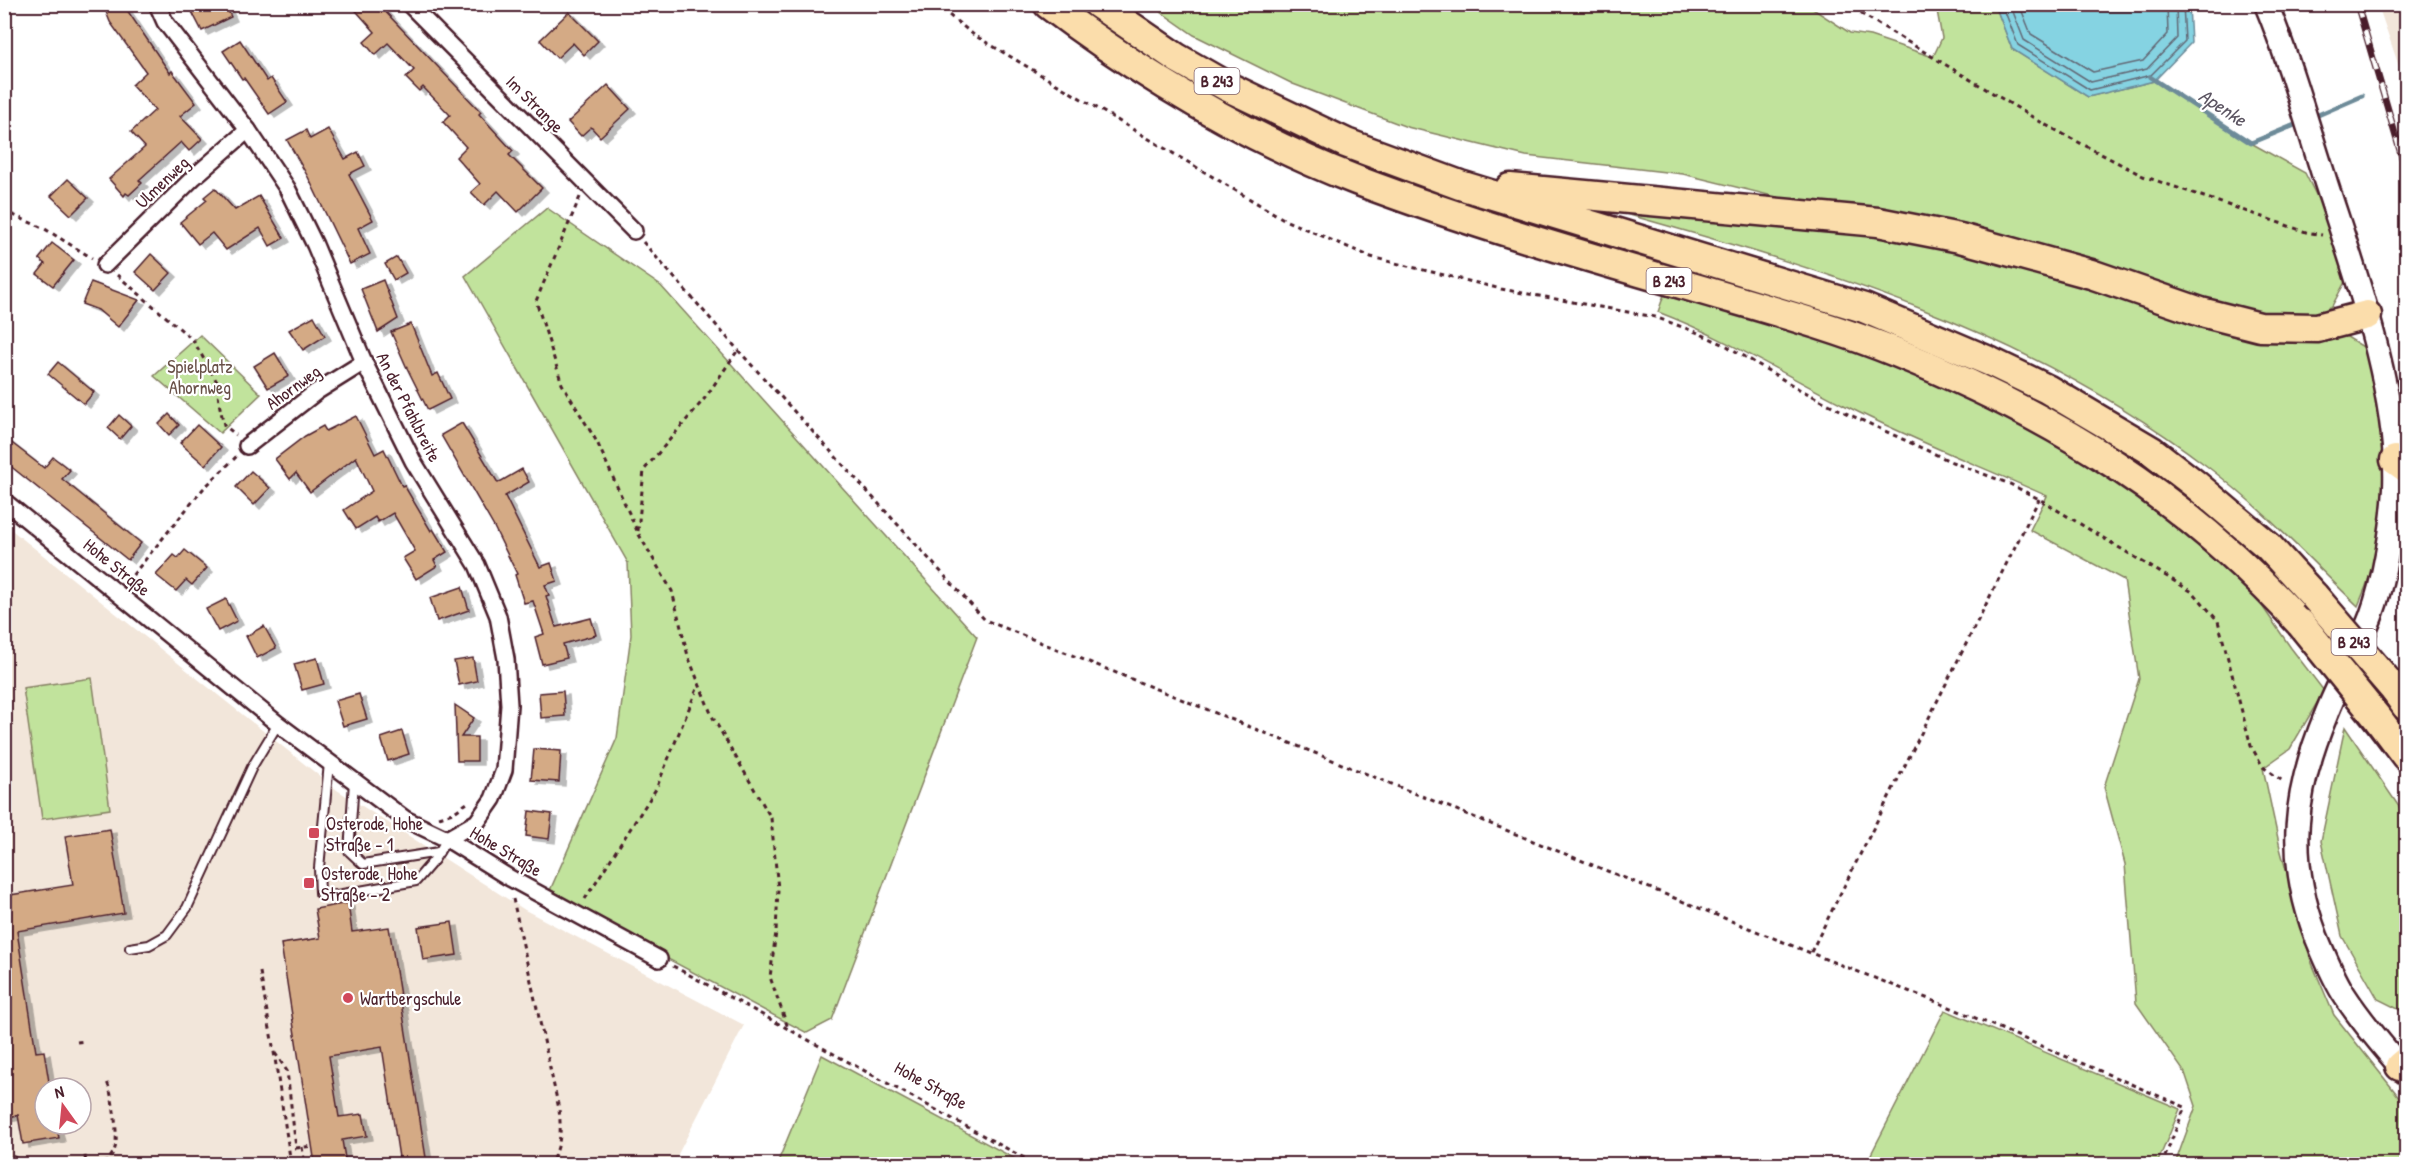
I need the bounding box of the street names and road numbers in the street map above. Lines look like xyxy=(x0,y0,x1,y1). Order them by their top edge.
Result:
road number: B 243 xyxy=(1194,68,1240,94)
street label: Im Strange xyxy=(501,70,569,138)
street label: Ulmenweg xyxy=(130,150,194,214)
road number: B 243 xyxy=(1646,268,1692,294)
street label: An der Pfahlbreite xyxy=(371,348,447,466)
street label: Ahornweg xyxy=(261,359,325,415)
street label: Hohe Straße xyxy=(78,532,156,602)
road number: B 243 xyxy=(2332,629,2376,655)
street label: Hohe Straße xyxy=(465,820,547,882)
street label: Hohe Straße xyxy=(890,1055,972,1115)

